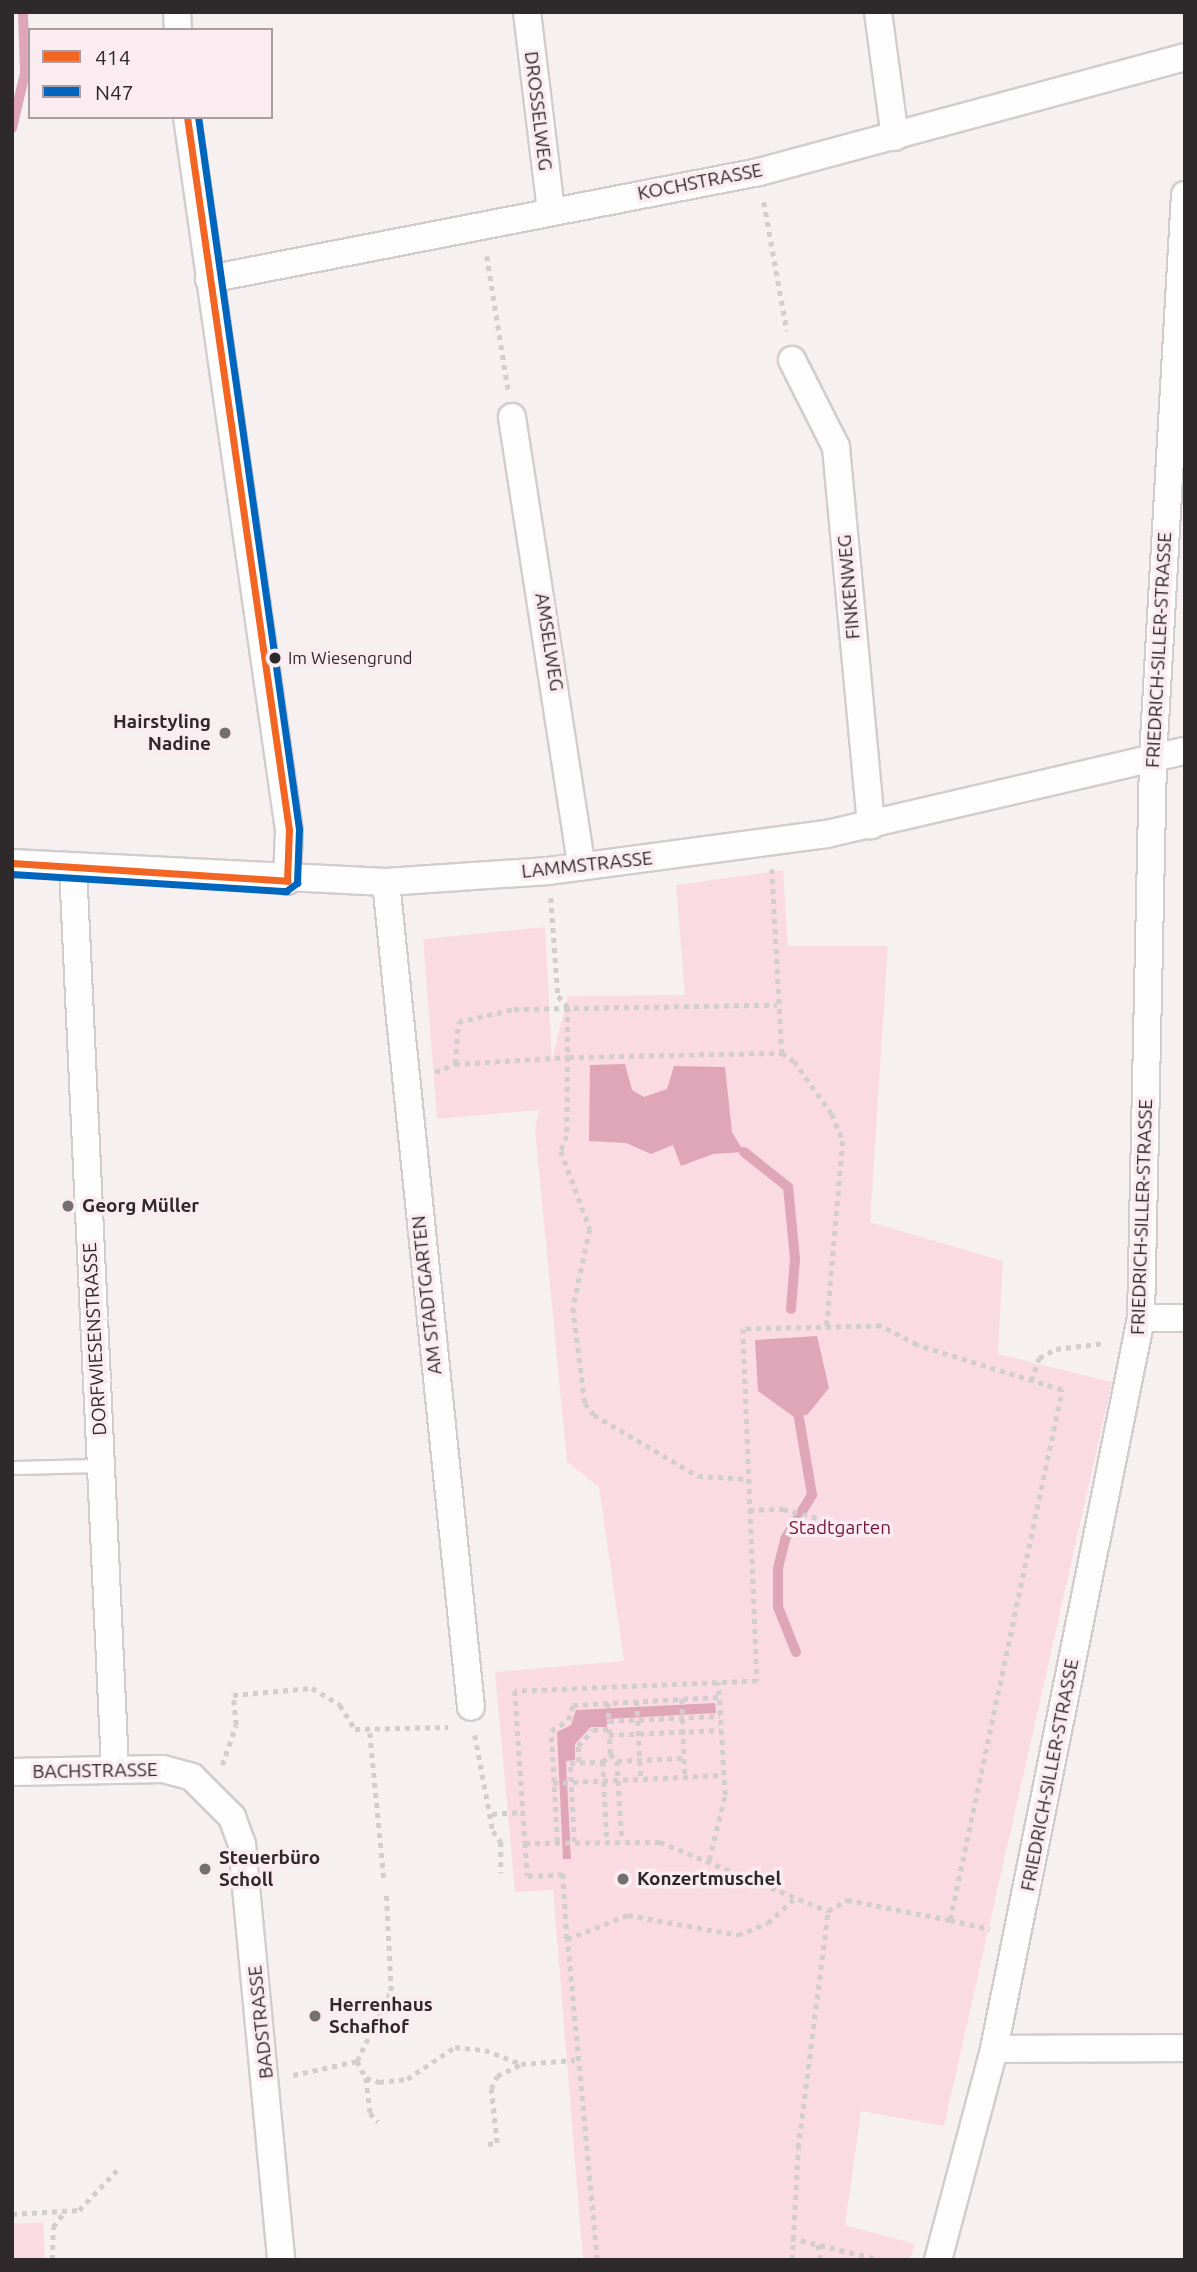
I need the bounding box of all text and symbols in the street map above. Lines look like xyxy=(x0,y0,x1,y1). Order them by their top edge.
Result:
legend xyxy=(28,28,273,119)
text: 414 xyxy=(95,45,131,69)
street label: DROSSELWEG xyxy=(519,50,557,172)
text: N47 xyxy=(95,80,134,104)
street label: KOCHSTRASSE xyxy=(636,159,764,205)
street label: FRIEDRICH-SILLER-STRASSE xyxy=(1141,532,1177,768)
street label: FINKENWEG xyxy=(833,534,865,640)
street label: AMSELWEG xyxy=(530,591,568,693)
place label: Im Wiesengrund xyxy=(288,648,413,668)
marker: Im Wiesengrund xyxy=(268,651,282,665)
place label: Hairstyling Nadine xyxy=(113,711,211,755)
marker: Hairstyling Nadine xyxy=(217,725,233,741)
street label: LAMMSTRASSE xyxy=(520,847,654,883)
street label: FRIEDRICH-SILLER-STRASSE xyxy=(1126,1099,1158,1335)
place label: Georg Müller xyxy=(82,1195,199,1217)
marker: Georg Müller xyxy=(60,1198,76,1214)
street label: AM STADTGARTEN xyxy=(407,1214,447,1376)
street label: DORFWIESENSTRASSE xyxy=(79,1242,111,1436)
park label: Stadtgarten xyxy=(789,1517,891,1539)
street label: FRIEDRICH-SILLER-STRASSE xyxy=(1016,1657,1084,1893)
street label: BACHSTRASSE xyxy=(32,1759,158,1783)
place label: Steuerbüro Scholl xyxy=(219,1847,320,1891)
marker: Steuerbüro Scholl xyxy=(197,1861,213,1877)
place label: Konzertmuschel xyxy=(637,1868,781,1890)
marker: Konzertmuschel xyxy=(615,1871,631,1887)
street label: BADSTRASSE xyxy=(244,1964,278,2080)
place label: Herrenhaus Schafhof xyxy=(329,1994,433,2038)
marker: Herrenhaus Schafhof xyxy=(307,2008,323,2024)

